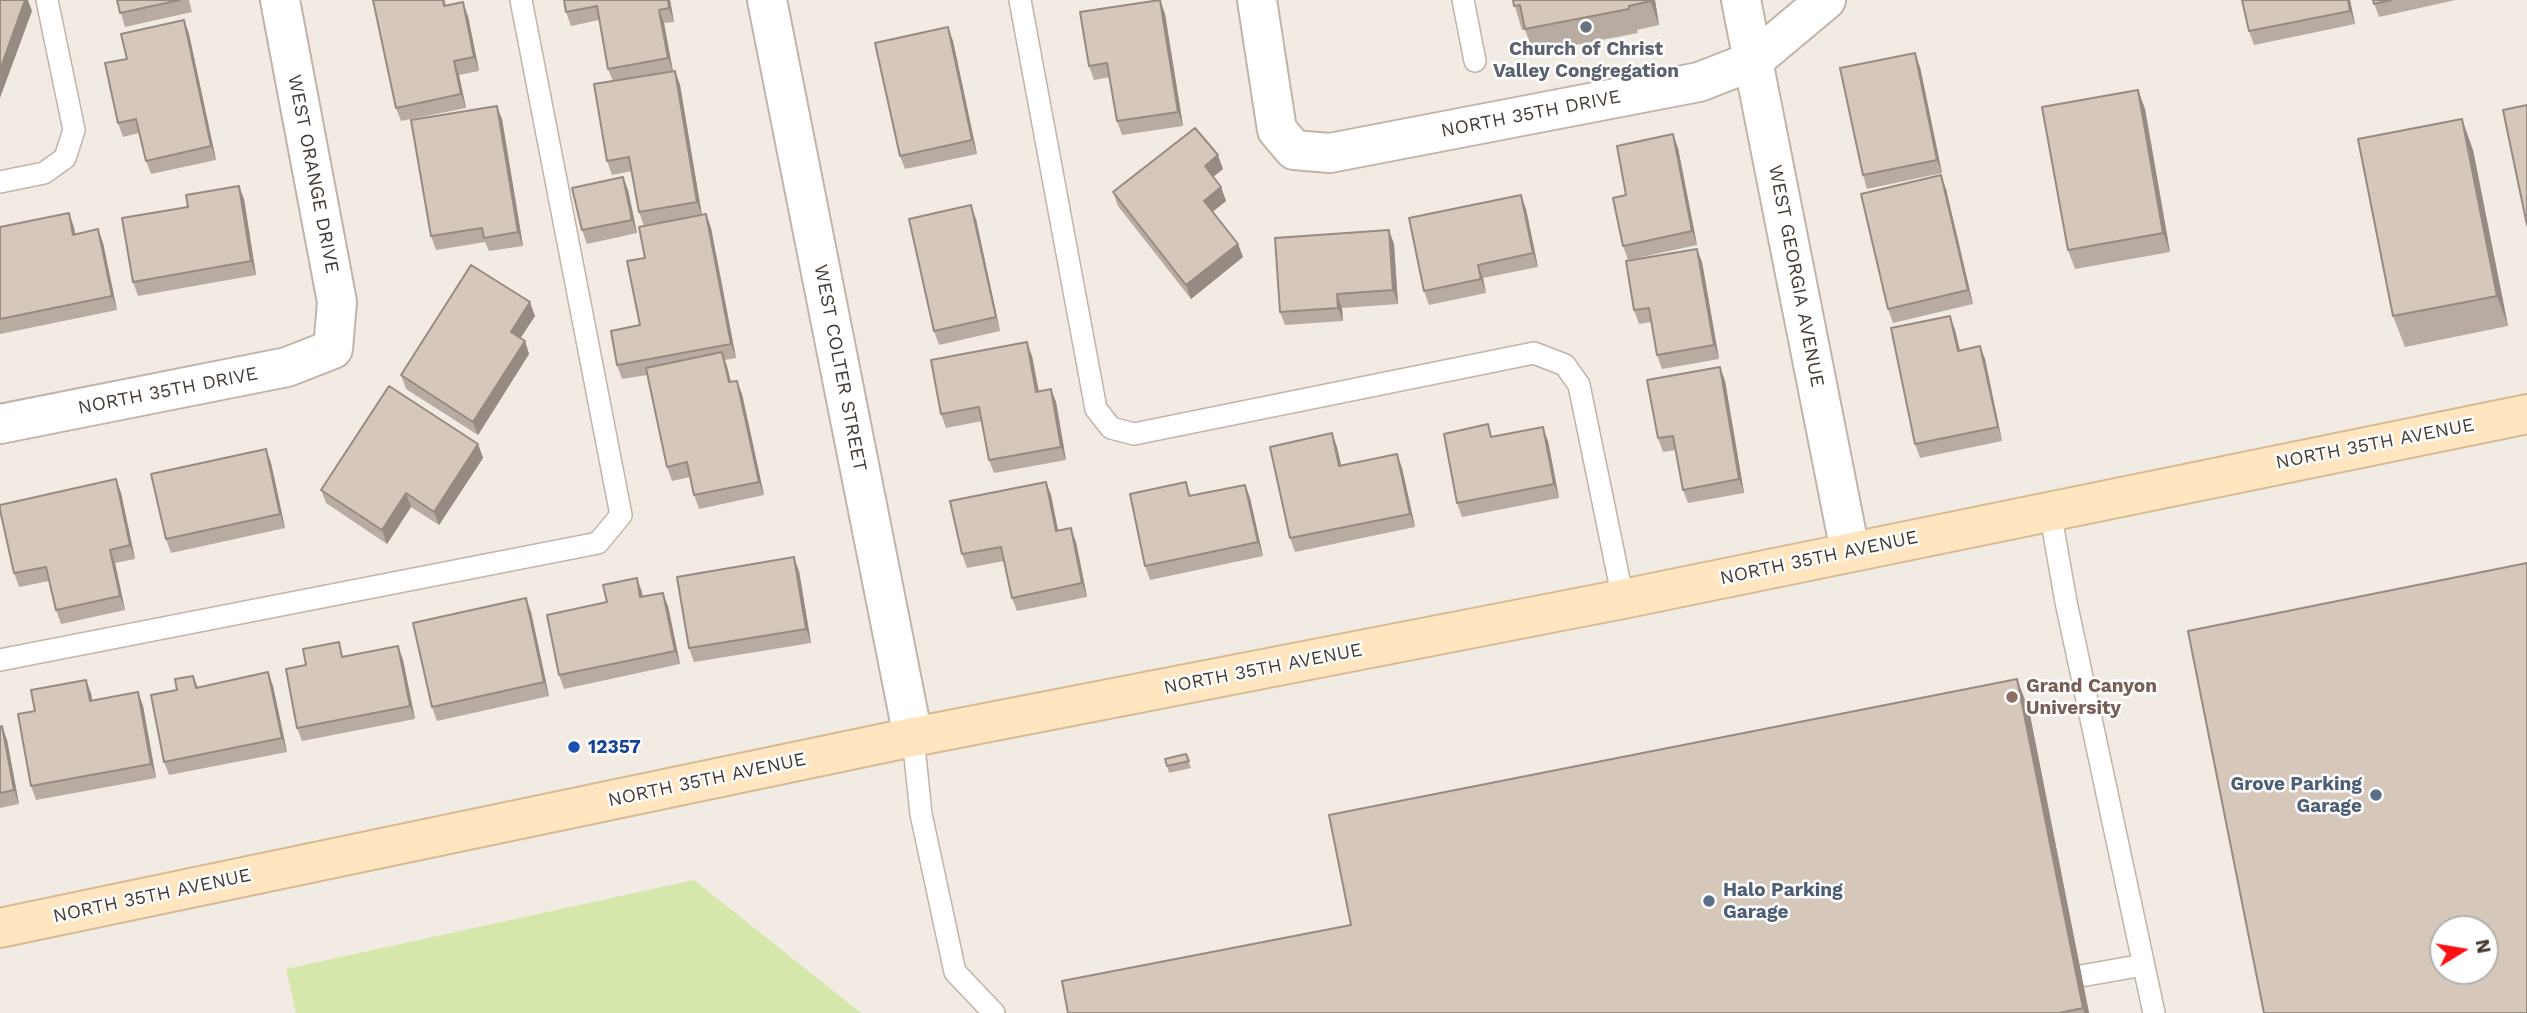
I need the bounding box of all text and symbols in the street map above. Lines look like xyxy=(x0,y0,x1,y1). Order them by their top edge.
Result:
marker: Church of Christ Valley Congregation xyxy=(1578,19,1594,35)
place label: Church of Christ Valley Congregation xyxy=(1493,38,1679,82)
street label: WEST ORANGE DRIVE xyxy=(283,73,343,275)
street label: NORTH 35TH DRIVE xyxy=(1439,85,1623,143)
street label: WEST GEORGIA AVENUE xyxy=(1763,163,1829,389)
street label: WEST COLTER STREET xyxy=(809,263,871,473)
street label: NORTH 35TH DRIVE xyxy=(76,362,260,420)
street label: NORTH 35TH AVENUE xyxy=(2274,414,2476,474)
street label: NORTH 35TH AVENUE xyxy=(1718,526,1920,590)
street label: NORTH 35TH AVENUE xyxy=(1162,639,1364,699)
place label: Grand Canyon University xyxy=(2026,675,2157,719)
marker: Grand Canyon University xyxy=(2004,689,2020,705)
place label: 12357 xyxy=(588,736,641,758)
marker: 12357 xyxy=(566,739,582,755)
street label: NORTH 35TH AVENUE xyxy=(606,748,808,812)
place label: Grove Parking Garage xyxy=(2230,773,2362,817)
marker: Grove Parking Garage xyxy=(2368,787,2384,803)
street label: NORTH 35TH AVENUE xyxy=(51,864,253,928)
place label: Halo Parking Garage xyxy=(1723,879,1843,923)
marker: Halo Parking Garage xyxy=(1701,893,1717,909)
north arrow xyxy=(2429,915,2499,985)
text: N xyxy=(2471,937,2496,955)

